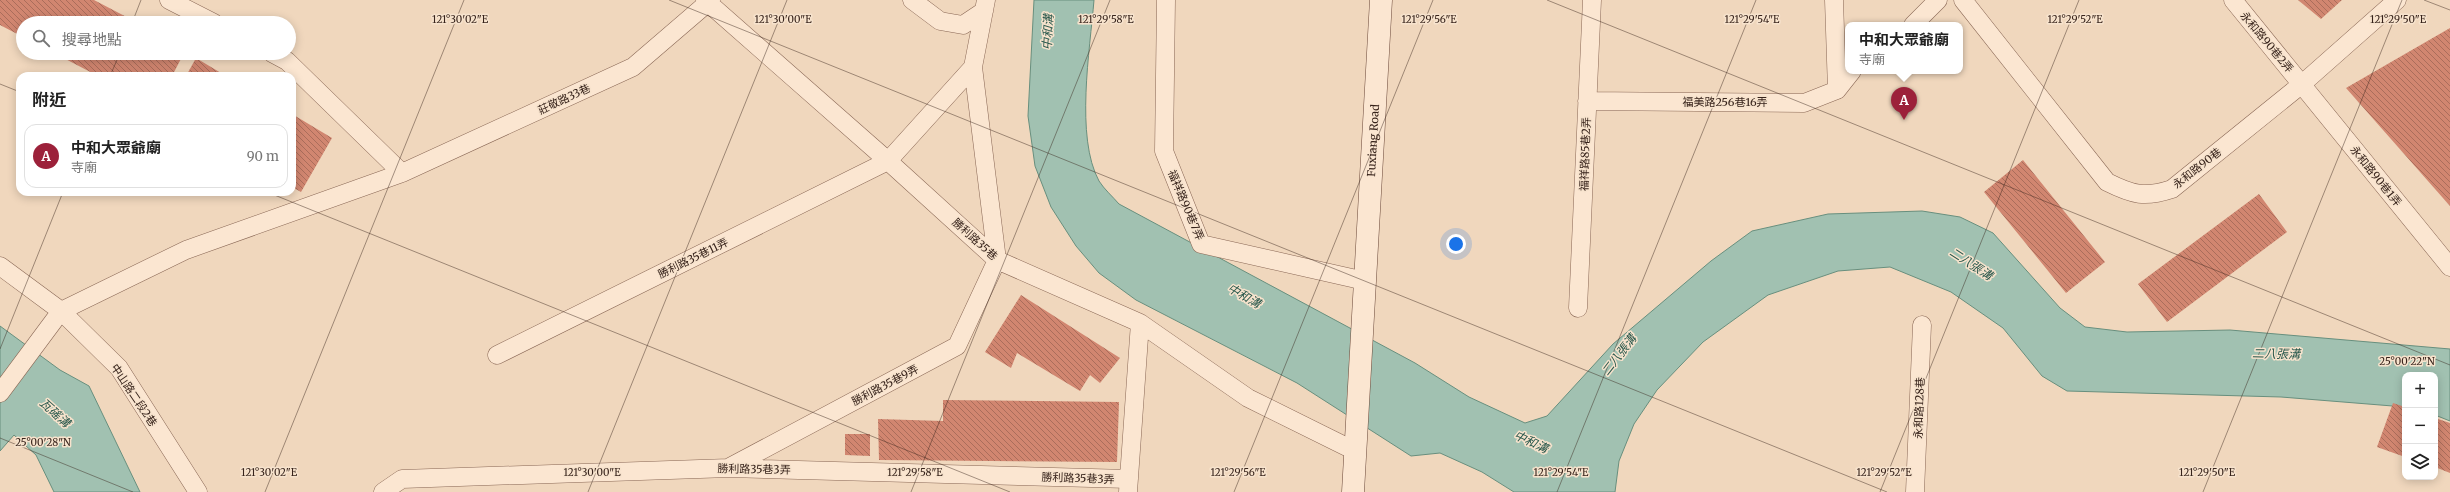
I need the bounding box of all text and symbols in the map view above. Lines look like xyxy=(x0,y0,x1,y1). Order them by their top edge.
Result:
street label: 永和路90巷2弄 xyxy=(2237,9,2297,75)
water label: 中和溝 xyxy=(1039,12,1056,50)
text: 121°30'02"E xyxy=(432,13,489,26)
text: 121°30'00"E xyxy=(754,13,812,26)
text: 121°29'58"E xyxy=(1078,13,1134,26)
text: 121°29'56"E xyxy=(1401,13,1457,26)
text: 121°29'54"E xyxy=(1725,13,1780,26)
text: 121°29'52"E xyxy=(2047,13,2103,26)
text: 121°29'50"E xyxy=(2370,13,2427,26)
search box xyxy=(16,16,296,60)
popup xyxy=(1845,22,1963,74)
icon: search xyxy=(30,27,52,49)
text: 搜尋地點 xyxy=(62,30,122,49)
text: 中和大眾爺廟 xyxy=(1859,30,1949,49)
text: 寺廟 xyxy=(1859,51,1885,68)
street label: 莊敬路33巷 xyxy=(536,81,592,117)
pin: A xyxy=(1891,87,1917,120)
text: 附近 xyxy=(32,89,66,111)
street label: 福美路256巷16弄 xyxy=(1682,95,1768,109)
street label: Fuxiang Road xyxy=(1364,103,1382,177)
street label: 福祥路85巷2弄 xyxy=(1577,117,1593,191)
text: 中和大眾爺廟 xyxy=(71,138,161,157)
street label: 永和路90巷1弄 xyxy=(2347,143,2405,209)
street label: 永和路90巷 xyxy=(2170,145,2224,191)
text: A xyxy=(41,148,51,165)
text: 90 m xyxy=(247,148,279,165)
text: 寺廟 xyxy=(71,159,97,176)
street label: 福祥路90巷7弄 xyxy=(1165,168,1207,242)
street label: 勝利路35巷 xyxy=(949,215,1001,263)
your location xyxy=(1446,234,1466,254)
street label: 勝利路35巷11弄 xyxy=(655,235,731,281)
water label: 二八張溝 xyxy=(1947,244,1997,284)
water label: 中和溝 xyxy=(1225,280,1265,312)
water label: 二八張溝 xyxy=(1598,330,1641,378)
water label: 二八張溝 xyxy=(2252,346,2302,361)
text: 25°00'22"N xyxy=(2379,355,2435,368)
street label: 中山路二段2巷 xyxy=(108,361,160,429)
street label: 勝利路35巷9弄 xyxy=(849,362,921,408)
map controls xyxy=(2402,372,2438,480)
button: + xyxy=(2402,372,2438,408)
street label: 永和路128巷 xyxy=(1911,377,1927,439)
water label: 瓦磘溝 xyxy=(37,395,75,432)
button: − xyxy=(2402,408,2438,444)
water label: 中和溝 xyxy=(1512,427,1553,457)
text: 25°00'28"N xyxy=(15,436,71,449)
button: layers xyxy=(2402,444,2438,480)
street label: 勝利路35巷3弄 xyxy=(717,461,791,477)
text: 121°30'02"E xyxy=(241,466,298,479)
text: 121°30'00"E xyxy=(563,466,621,479)
text: 121°29'58"E xyxy=(887,466,943,479)
text: 121°29'56"E xyxy=(1210,466,1266,479)
text: 121°29'54"E xyxy=(1534,466,1589,479)
text: 121°29'52"E xyxy=(1856,466,1912,479)
text: 121°29'50"E xyxy=(2179,466,2236,479)
street label: 勝利路35巷3弄 xyxy=(1041,470,1115,486)

